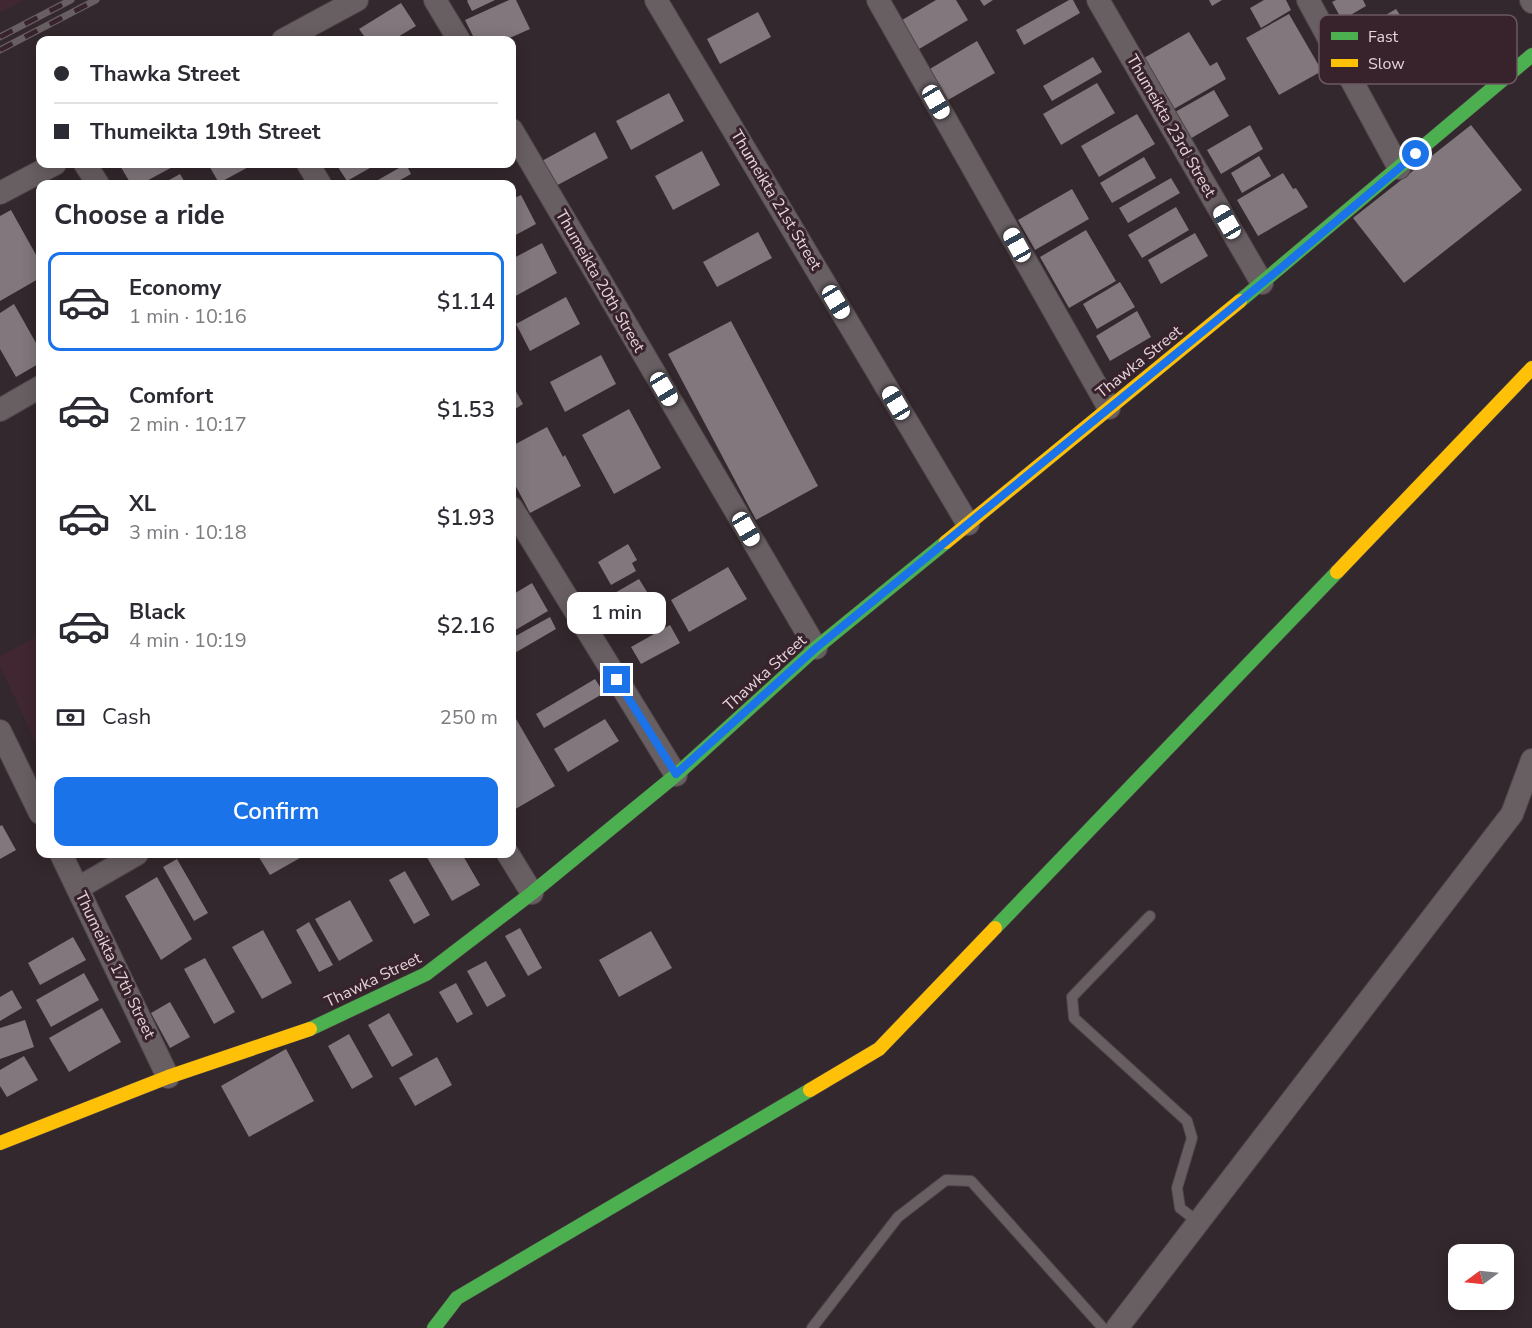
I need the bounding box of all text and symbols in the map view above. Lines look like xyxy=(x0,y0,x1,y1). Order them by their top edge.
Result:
legend xyxy=(1319,15,1517,84)
text: Fast xyxy=(1368,26,1399,48)
street label: Thumeikta 23rd Street xyxy=(1121,51,1221,202)
text: Slow xyxy=(1368,53,1405,75)
text: Thawka Street xyxy=(90,59,240,89)
car xyxy=(919,82,953,122)
text: Thumeikta 19th Street xyxy=(90,117,321,147)
street label: Thumeikta 21st Street xyxy=(725,126,827,274)
route start xyxy=(1402,140,1429,167)
text: Choose a ride xyxy=(54,197,225,234)
car xyxy=(1210,202,1244,242)
street label: Thumeikta 20th Street xyxy=(550,206,650,357)
car xyxy=(1000,225,1034,265)
text: Economy xyxy=(129,273,221,303)
icon: car xyxy=(57,275,111,329)
car xyxy=(819,282,853,322)
text: $1.14 xyxy=(437,287,495,317)
text: 1 min · 10:16 xyxy=(129,303,247,330)
street label: Thawka Street xyxy=(1091,320,1187,404)
car xyxy=(647,369,681,409)
text: Comfort xyxy=(129,381,213,411)
icon: car xyxy=(57,383,111,437)
car xyxy=(879,383,913,423)
text: $1.53 xyxy=(437,395,495,425)
text: 2 min · 10:17 xyxy=(129,411,247,438)
text: XL xyxy=(129,489,156,519)
icon: car xyxy=(57,491,111,545)
text: $1.93 xyxy=(437,503,495,533)
car xyxy=(729,509,763,549)
text: 3 min · 10:18 xyxy=(129,519,247,546)
callout: 1 min xyxy=(568,593,666,635)
text: Black xyxy=(129,597,185,627)
icon: car xyxy=(57,599,111,653)
text: 1 min xyxy=(591,599,642,626)
text: $2.16 xyxy=(437,611,495,641)
text: 4 min · 10:19 xyxy=(129,627,247,654)
street label: Thawka Street xyxy=(719,630,812,716)
route end xyxy=(603,666,630,693)
icon: cash xyxy=(54,701,87,734)
text: Cash xyxy=(102,702,151,732)
text: 250 m xyxy=(440,704,498,731)
button: Confirm xyxy=(54,777,498,846)
street label: Thumeikta 17th Street xyxy=(70,888,160,1043)
street label: Thawka Street xyxy=(321,947,425,1013)
north arrow xyxy=(1448,1244,1514,1310)
map controls xyxy=(1448,1244,1514,1310)

